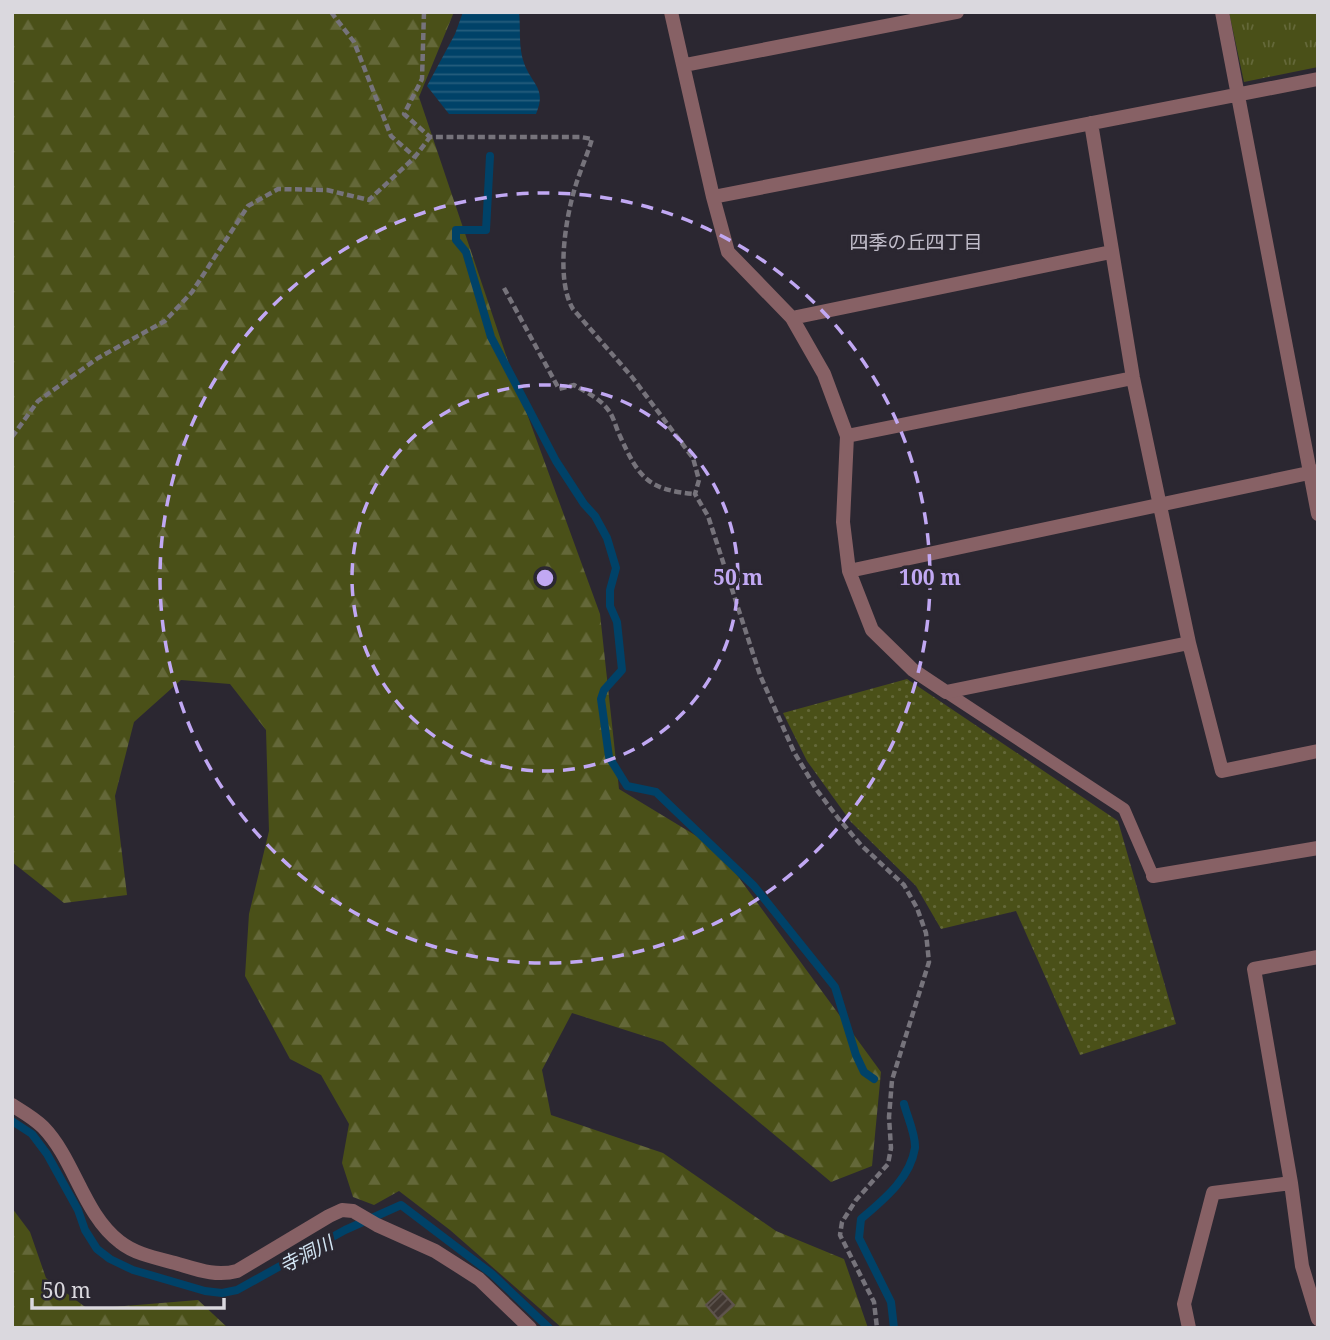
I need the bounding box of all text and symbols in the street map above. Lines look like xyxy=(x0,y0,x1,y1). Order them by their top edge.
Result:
district label: 四季の丘四丁目 xyxy=(849,229,983,255)
text: 50 m xyxy=(713,563,763,591)
text: 100 m xyxy=(899,563,961,591)
centre of rings xyxy=(533,566,557,590)
water label: 寺洞川 xyxy=(275,1229,339,1279)
scale bar xyxy=(32,1266,224,1310)
text: 50 m xyxy=(42,1276,91,1304)

